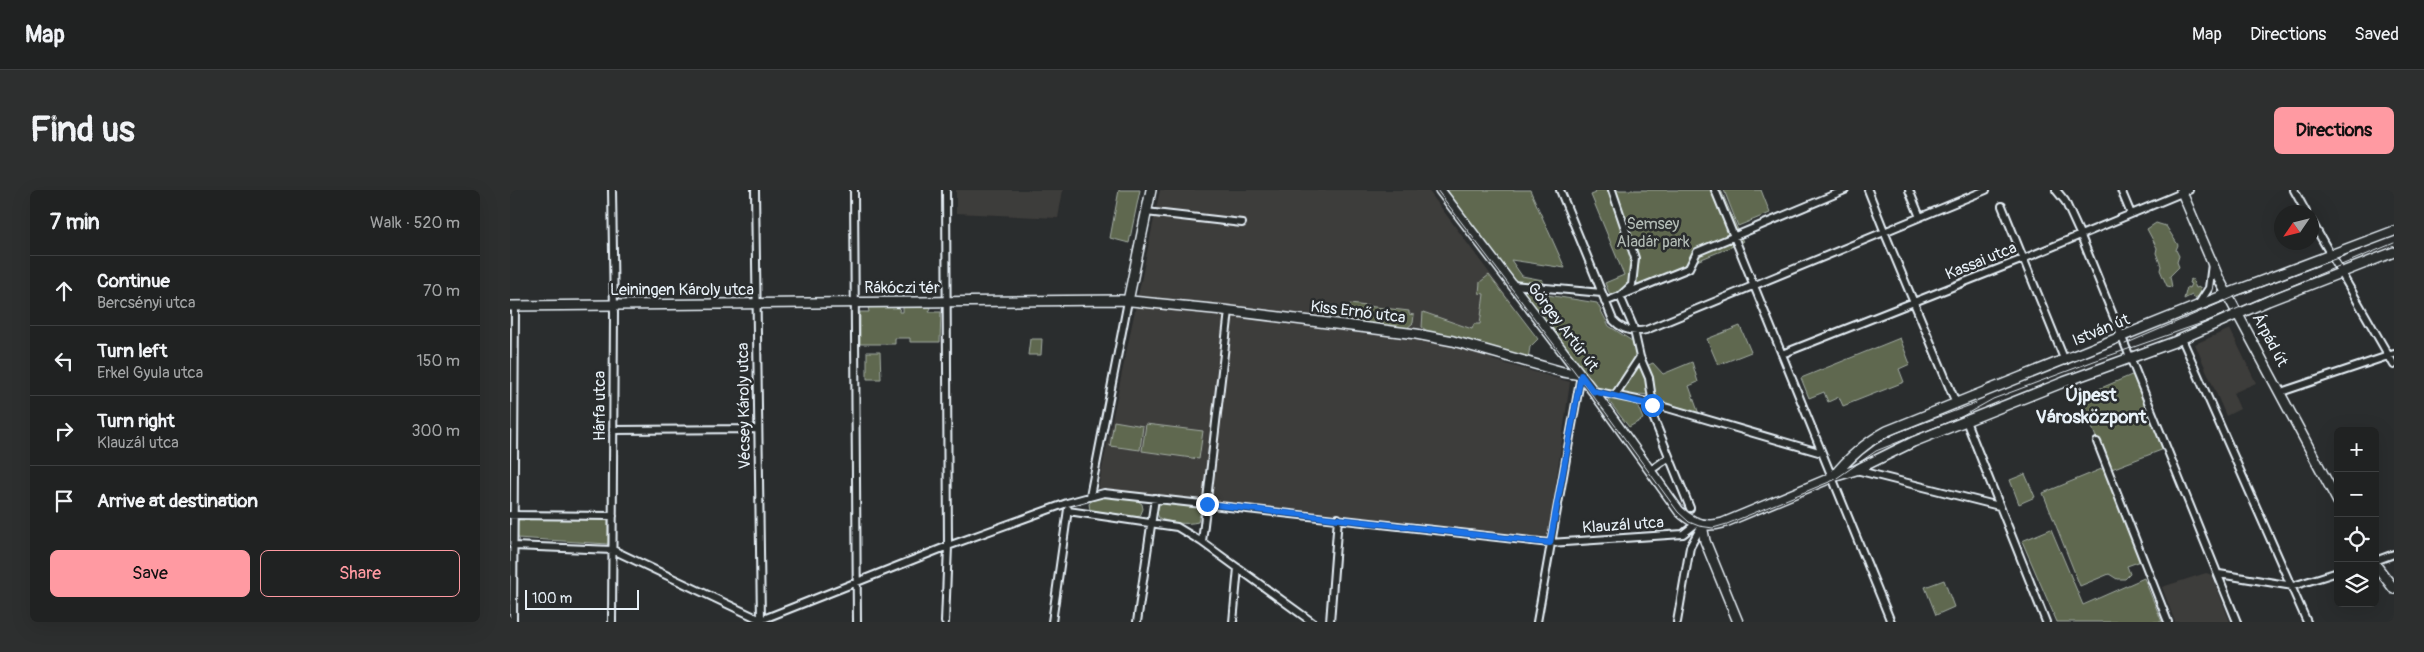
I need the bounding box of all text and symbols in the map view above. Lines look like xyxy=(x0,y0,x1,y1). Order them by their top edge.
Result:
text: Map xyxy=(25,20,65,49)
text: Map xyxy=(2192,23,2222,46)
text: Directions xyxy=(2250,23,2326,46)
text: Saved xyxy=(2354,23,2399,46)
button: Directions xyxy=(2274,107,2394,154)
text: Find us xyxy=(30,108,135,152)
north arrow xyxy=(2274,205,2319,250)
text: 7 min xyxy=(50,209,100,236)
text: Walk · 520 m xyxy=(370,213,460,233)
park label: Semsey Aladár park xyxy=(1616,214,1690,252)
street label: Kassai utca xyxy=(1942,238,2020,284)
text: Continue xyxy=(97,269,170,293)
icon: ahead xyxy=(50,277,78,305)
street label: Rákóczi tér xyxy=(864,278,940,298)
street label: Görgey Artúr út xyxy=(1523,279,1603,376)
street label: Leiningen Károly utca xyxy=(610,280,754,300)
text: 70 m xyxy=(423,281,460,301)
text: Bercsényi utca xyxy=(97,293,195,313)
street label: Kiss Ernő utca xyxy=(1309,296,1407,328)
street label: István út xyxy=(2069,309,2133,351)
street label: Árpád út xyxy=(2248,310,2293,371)
text: Turn left xyxy=(97,339,167,363)
street label: Vécsey Károly utca xyxy=(733,342,755,470)
icon: left xyxy=(50,347,78,375)
text: 150 m xyxy=(416,351,460,371)
text: Erkel Gyula utca xyxy=(97,363,203,383)
street label: Hárfa utca xyxy=(590,371,610,441)
district label: Újpest Városközpont xyxy=(2036,383,2148,429)
route start xyxy=(1641,394,1664,417)
text: Turn right xyxy=(97,409,175,433)
icon: right xyxy=(50,417,78,445)
text: 300 m xyxy=(412,421,460,441)
map controls xyxy=(2334,427,2379,607)
button: + xyxy=(2334,427,2379,472)
text: Klauzál utca xyxy=(97,433,179,453)
button: − xyxy=(2334,472,2379,517)
icon: arrive xyxy=(50,487,78,515)
text: Arrive at destination xyxy=(97,489,258,513)
route end xyxy=(1196,493,1219,516)
street label: Klauzál utca xyxy=(1582,512,1664,538)
button: locate xyxy=(2334,517,2379,562)
button: Save xyxy=(50,550,250,597)
button: Share xyxy=(260,550,460,597)
button: layers xyxy=(2334,562,2379,607)
scale bar xyxy=(525,587,639,610)
text: 100 m xyxy=(532,590,572,607)

